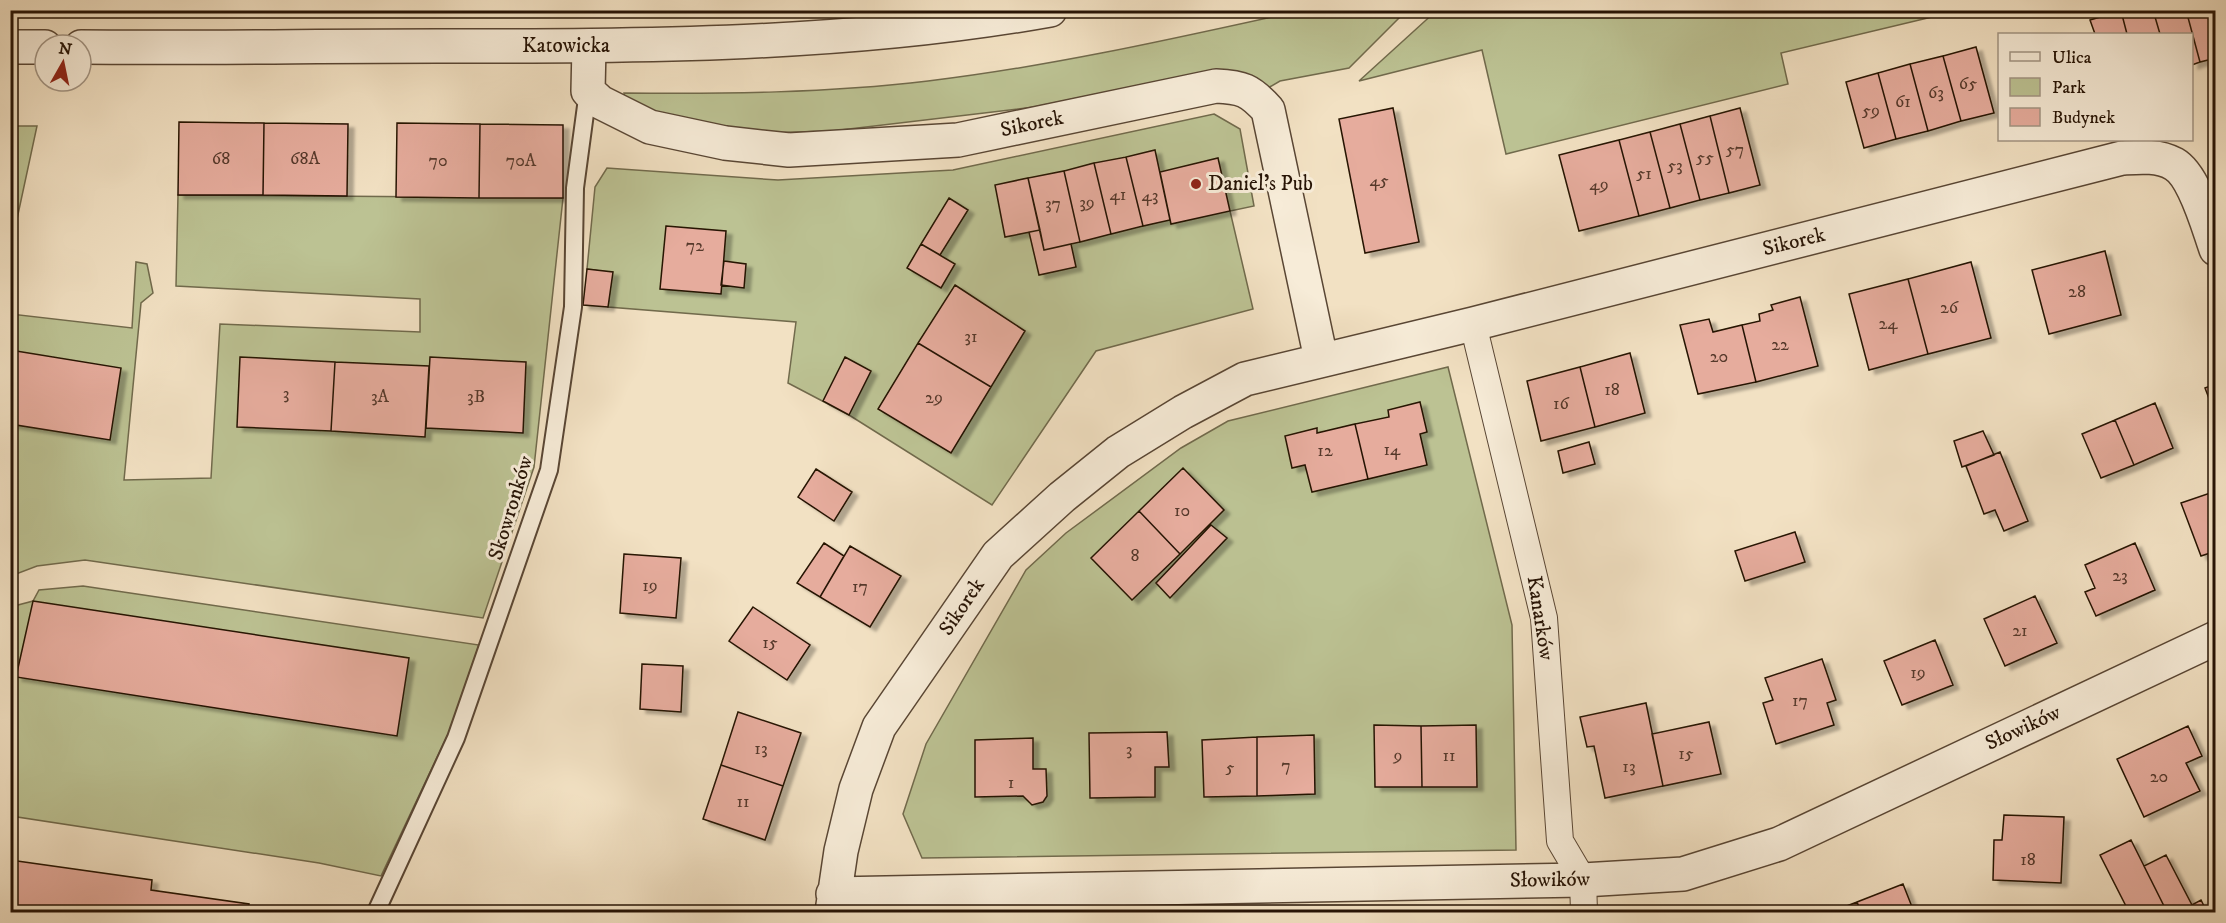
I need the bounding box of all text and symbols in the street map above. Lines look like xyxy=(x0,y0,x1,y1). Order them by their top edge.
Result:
north arrow xyxy=(33,33,93,93)
street label: Katowicka xyxy=(522,33,610,59)
legend xyxy=(1998,33,2193,141)
text: N xyxy=(57,38,73,60)
text: Ulica xyxy=(2052,47,2092,69)
house number: 65 xyxy=(1959,73,1977,95)
text: Park xyxy=(2052,77,2086,99)
house number: 63 xyxy=(1928,82,1944,104)
house number: 61 xyxy=(1895,91,1911,113)
house number: 59 xyxy=(1862,100,1880,122)
street label: Sikorek xyxy=(998,105,1066,143)
text: Budynek xyxy=(2052,107,2115,129)
house number: 57 xyxy=(1726,139,1744,161)
house number: 55 xyxy=(1696,147,1714,169)
house number: 68 xyxy=(212,148,230,170)
house number: 68A xyxy=(290,148,320,170)
house number: 70 xyxy=(428,150,448,172)
house number: 70A xyxy=(506,150,537,172)
house number: 53 xyxy=(1667,155,1683,177)
house number: 51 xyxy=(1636,163,1652,185)
house number: 45 xyxy=(1369,170,1389,192)
place label: Daniel's Pub xyxy=(1208,171,1313,197)
house number: 49 xyxy=(1589,174,1609,196)
marker: Daniel's Pub xyxy=(1189,177,1203,191)
house number: 41 xyxy=(1110,184,1126,206)
house number: 43 xyxy=(1141,185,1159,207)
house number: 39 xyxy=(1079,192,1095,214)
house number: 37 xyxy=(1045,193,1061,215)
street label: Sikorek xyxy=(1760,222,1829,262)
house number: 72 xyxy=(686,235,704,257)
house number: 28 xyxy=(2068,281,2086,303)
house number: 26 xyxy=(1940,297,1959,319)
house number: 24 xyxy=(1878,313,1898,335)
house number: 31 xyxy=(964,326,978,348)
house number: 22 xyxy=(1771,334,1789,356)
house number: 20 xyxy=(1710,346,1728,368)
house number: 18 xyxy=(1604,379,1620,401)
house number: 3 xyxy=(283,383,289,405)
house number: 3A xyxy=(371,386,390,408)
house number: 3B xyxy=(467,386,485,408)
house number: 29 xyxy=(925,387,943,409)
house number: 16 xyxy=(1553,393,1570,415)
house number: 14 xyxy=(1384,439,1401,461)
house number: 12 xyxy=(1317,440,1333,462)
street label: Skowronków xyxy=(483,452,539,563)
house number: 10 xyxy=(1174,500,1190,522)
house number: 8 xyxy=(1130,545,1140,567)
house number: 23 xyxy=(2112,565,2128,587)
street label: Sikorek xyxy=(933,573,991,641)
street label: Kanarków xyxy=(1521,574,1560,663)
house number: 19 xyxy=(642,575,658,597)
house number: 17 xyxy=(852,576,868,598)
house number: 21 xyxy=(2012,620,2028,642)
house number: 15 xyxy=(762,632,778,654)
house number: 19 xyxy=(1910,662,1926,684)
house number: 17 xyxy=(1792,690,1808,712)
street label: Słowików xyxy=(1981,699,2065,757)
house number: 13 xyxy=(754,738,768,760)
house number: 3 xyxy=(1126,739,1132,761)
house number: 15 xyxy=(1678,743,1694,765)
house number: 9 xyxy=(1393,745,1402,767)
house number: 11 xyxy=(1442,745,1456,767)
house number: 7 xyxy=(1281,755,1291,777)
house number: 13 xyxy=(1622,756,1636,778)
house number: 5 xyxy=(1226,757,1235,779)
house number: 20 xyxy=(2150,766,2168,788)
house number: 1 xyxy=(1008,772,1014,794)
house number: 11 xyxy=(736,791,750,813)
house number: 18 xyxy=(2020,849,2036,871)
street label: Słowików xyxy=(1510,866,1591,894)

